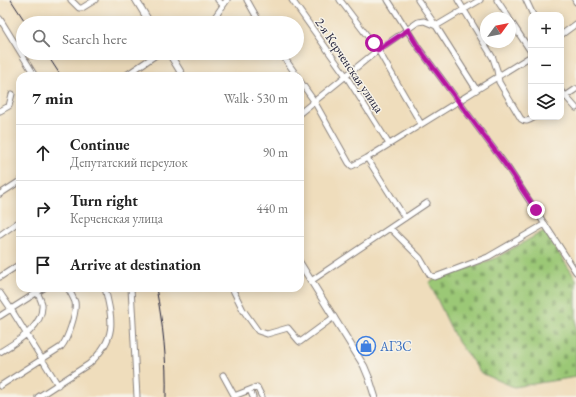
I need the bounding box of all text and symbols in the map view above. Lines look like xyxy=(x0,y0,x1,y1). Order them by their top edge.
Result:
north arrow xyxy=(480,12,516,48)
map controls xyxy=(528,12,564,120)
button: + xyxy=(528,12,564,48)
street label: 2-я Керченская улица xyxy=(311,14,388,117)
search box xyxy=(16,16,304,60)
icon: search xyxy=(30,27,52,49)
text: Search here xyxy=(62,29,127,48)
route start xyxy=(365,34,383,52)
button: − xyxy=(528,48,564,84)
button: layers xyxy=(528,84,564,120)
text: 7 min xyxy=(32,87,73,109)
text: Walk · 530 m xyxy=(224,90,288,107)
text: Continue xyxy=(70,135,130,154)
icon: ahead xyxy=(32,142,54,164)
text: 90 m xyxy=(263,144,288,161)
text: Депутатский переулок xyxy=(70,154,188,171)
text: Turn right xyxy=(70,191,138,210)
icon: right xyxy=(32,198,54,220)
text: 440 m xyxy=(257,200,288,217)
route end xyxy=(527,201,545,219)
text: Керченская улица xyxy=(70,210,163,227)
icon: arrive xyxy=(32,254,54,276)
text: Arrive at destination xyxy=(70,255,201,274)
shop icon: АГЗС xyxy=(355,335,377,357)
place label: АГЗС xyxy=(379,338,412,355)

